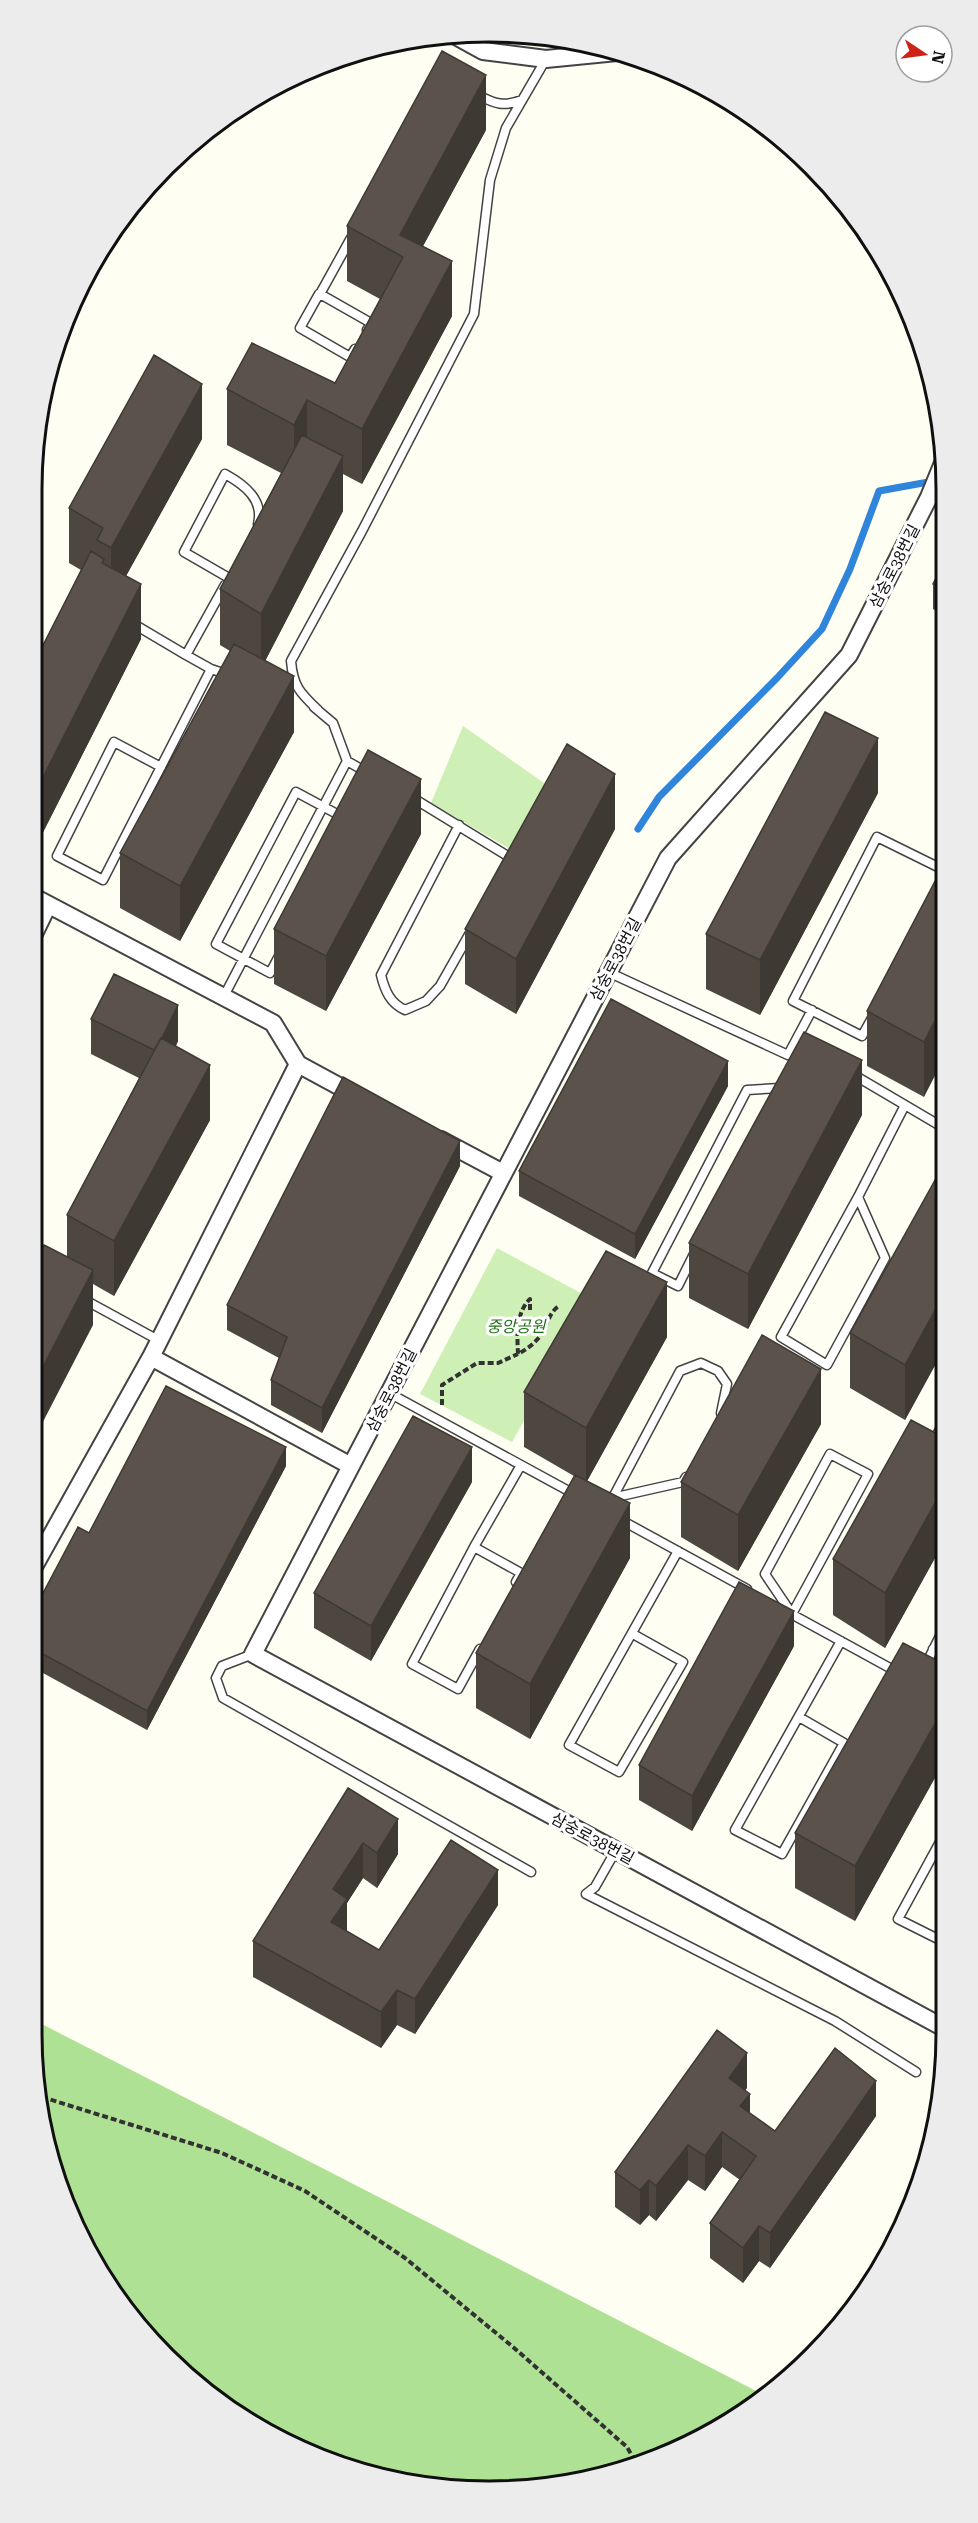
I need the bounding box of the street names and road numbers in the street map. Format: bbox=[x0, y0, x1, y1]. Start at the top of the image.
street label: 삼숭로38번길 bbox=[865, 521, 924, 611]
street label: 삼숭로38번길 bbox=[586, 914, 645, 1004]
street label: 삼숭로38번길 bbox=[362, 1345, 421, 1435]
street label: 삼숭로38번길 bbox=[548, 1809, 638, 1868]

